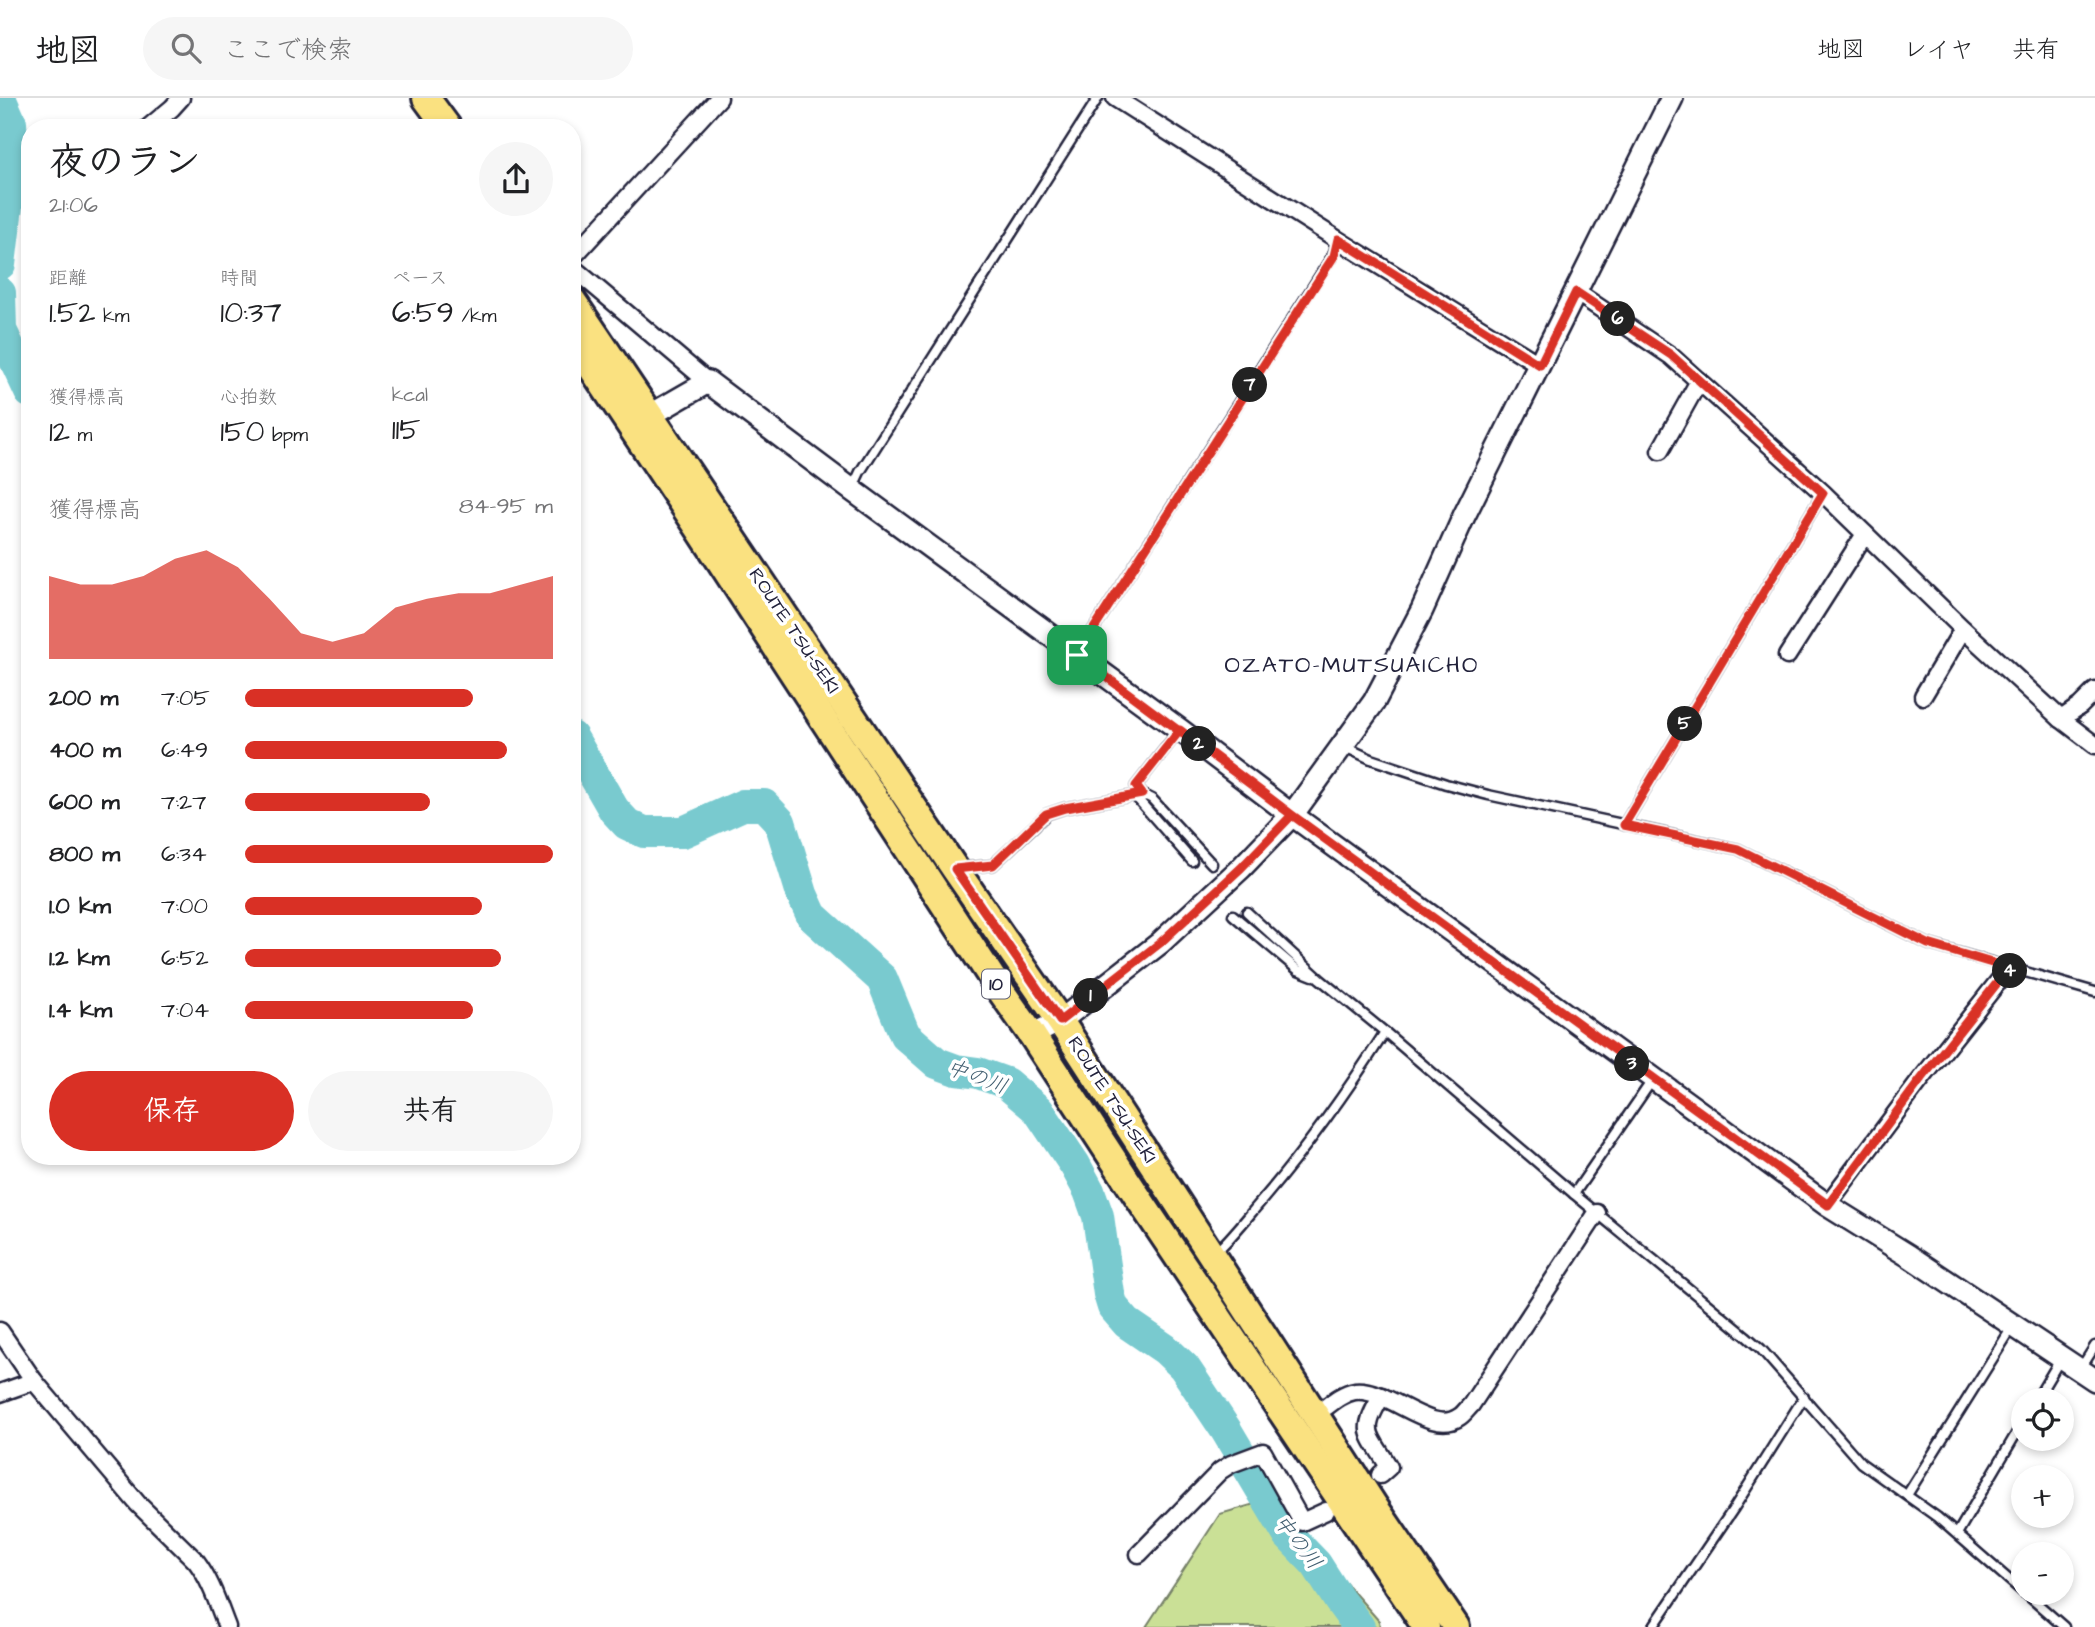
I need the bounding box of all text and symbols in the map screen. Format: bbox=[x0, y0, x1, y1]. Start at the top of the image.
search box bbox=[143, 17, 633, 80]
text: 地図 bbox=[35, 28, 101, 74]
icon: search bbox=[167, 29, 205, 67]
text: ここで検索 bbox=[223, 32, 353, 68]
text: 地図 bbox=[1817, 33, 1865, 67]
text: レイヤ bbox=[1903, 33, 1974, 67]
text: 共有 bbox=[2012, 33, 2060, 67]
text: 夜のラン bbox=[49, 137, 201, 189]
button: share bbox=[479, 142, 553, 216]
text: 21:06 bbox=[49, 189, 98, 221]
text: 距離 bbox=[49, 265, 87, 292]
text: 時間 bbox=[220, 265, 258, 292]
text: ペース bbox=[392, 265, 448, 292]
text: 1.52 bbox=[49, 292, 95, 334]
text: 10:37 bbox=[220, 292, 282, 334]
text: 6:59 bbox=[392, 292, 454, 334]
pin: 6 bbox=[1600, 302, 1636, 336]
text: km bbox=[95, 303, 130, 330]
text: /km bbox=[454, 303, 497, 330]
text: 6 bbox=[1612, 305, 1623, 332]
pin: 7 bbox=[1232, 368, 1268, 402]
text: 7 bbox=[1244, 371, 1255, 398]
text: kcal bbox=[392, 382, 428, 409]
text: 獲得標高 bbox=[49, 384, 125, 411]
text: 心拍数 bbox=[220, 384, 277, 411]
text: 115 bbox=[392, 409, 421, 451]
text: 12 bbox=[49, 411, 70, 453]
text: 150 bbox=[220, 411, 264, 453]
text: m bbox=[70, 422, 92, 449]
text: bpm bbox=[264, 422, 308, 449]
text: 84–95 m bbox=[459, 490, 553, 522]
text: 獲得標高 bbox=[49, 494, 141, 526]
street label: ROUTE TSU-SEKI bbox=[742, 563, 846, 699]
pin bbox=[1047, 625, 1107, 685]
icon: arrive bbox=[1058, 636, 1096, 674]
district label: OZATO-MUTSUAICHO bbox=[1225, 649, 1479, 681]
text: 200 m bbox=[49, 682, 118, 714]
text: 7:05 bbox=[161, 682, 210, 714]
pin: 5 bbox=[1668, 706, 1702, 742]
text: 5 bbox=[1678, 710, 1691, 737]
pin: 2 bbox=[1182, 726, 1216, 762]
text: 2 bbox=[1193, 730, 1204, 757]
text: 400 m bbox=[49, 734, 121, 766]
text: 6:49 bbox=[161, 734, 208, 766]
text: 600 m bbox=[49, 786, 120, 818]
text: 7:27 bbox=[161, 786, 206, 818]
text: 800 m bbox=[49, 838, 120, 870]
text: 6:34 bbox=[161, 838, 207, 870]
text: 1.0 km bbox=[49, 890, 111, 922]
text: 7:00 bbox=[161, 890, 208, 922]
text: 1.2 km bbox=[49, 942, 110, 974]
text: 6:52 bbox=[161, 942, 209, 974]
pin: 4 bbox=[1993, 954, 2028, 988]
text: 4 bbox=[2003, 957, 2016, 984]
road number: 10 bbox=[982, 970, 1010, 998]
pin: 1 bbox=[1074, 978, 1108, 1014]
text: 1 bbox=[1089, 982, 1092, 1009]
text: 1.4 km bbox=[49, 994, 112, 1026]
text: 7:04 bbox=[161, 994, 209, 1026]
street label: ROUTE TSU-SEKI bbox=[1061, 1031, 1163, 1169]
pin: 3 bbox=[1614, 1046, 1650, 1082]
text: 3 bbox=[1627, 1050, 1636, 1077]
water label: 中の川 bbox=[942, 1053, 1012, 1101]
button: 保存 bbox=[49, 1071, 294, 1151]
button: 共有 bbox=[308, 1071, 553, 1151]
map controls bbox=[2011, 1388, 2074, 1605]
button: locate bbox=[2011, 1388, 2074, 1451]
button: + bbox=[2011, 1465, 2074, 1528]
water label: 中の川 bbox=[1267, 1508, 1329, 1576]
button: − bbox=[2011, 1542, 2074, 1605]

